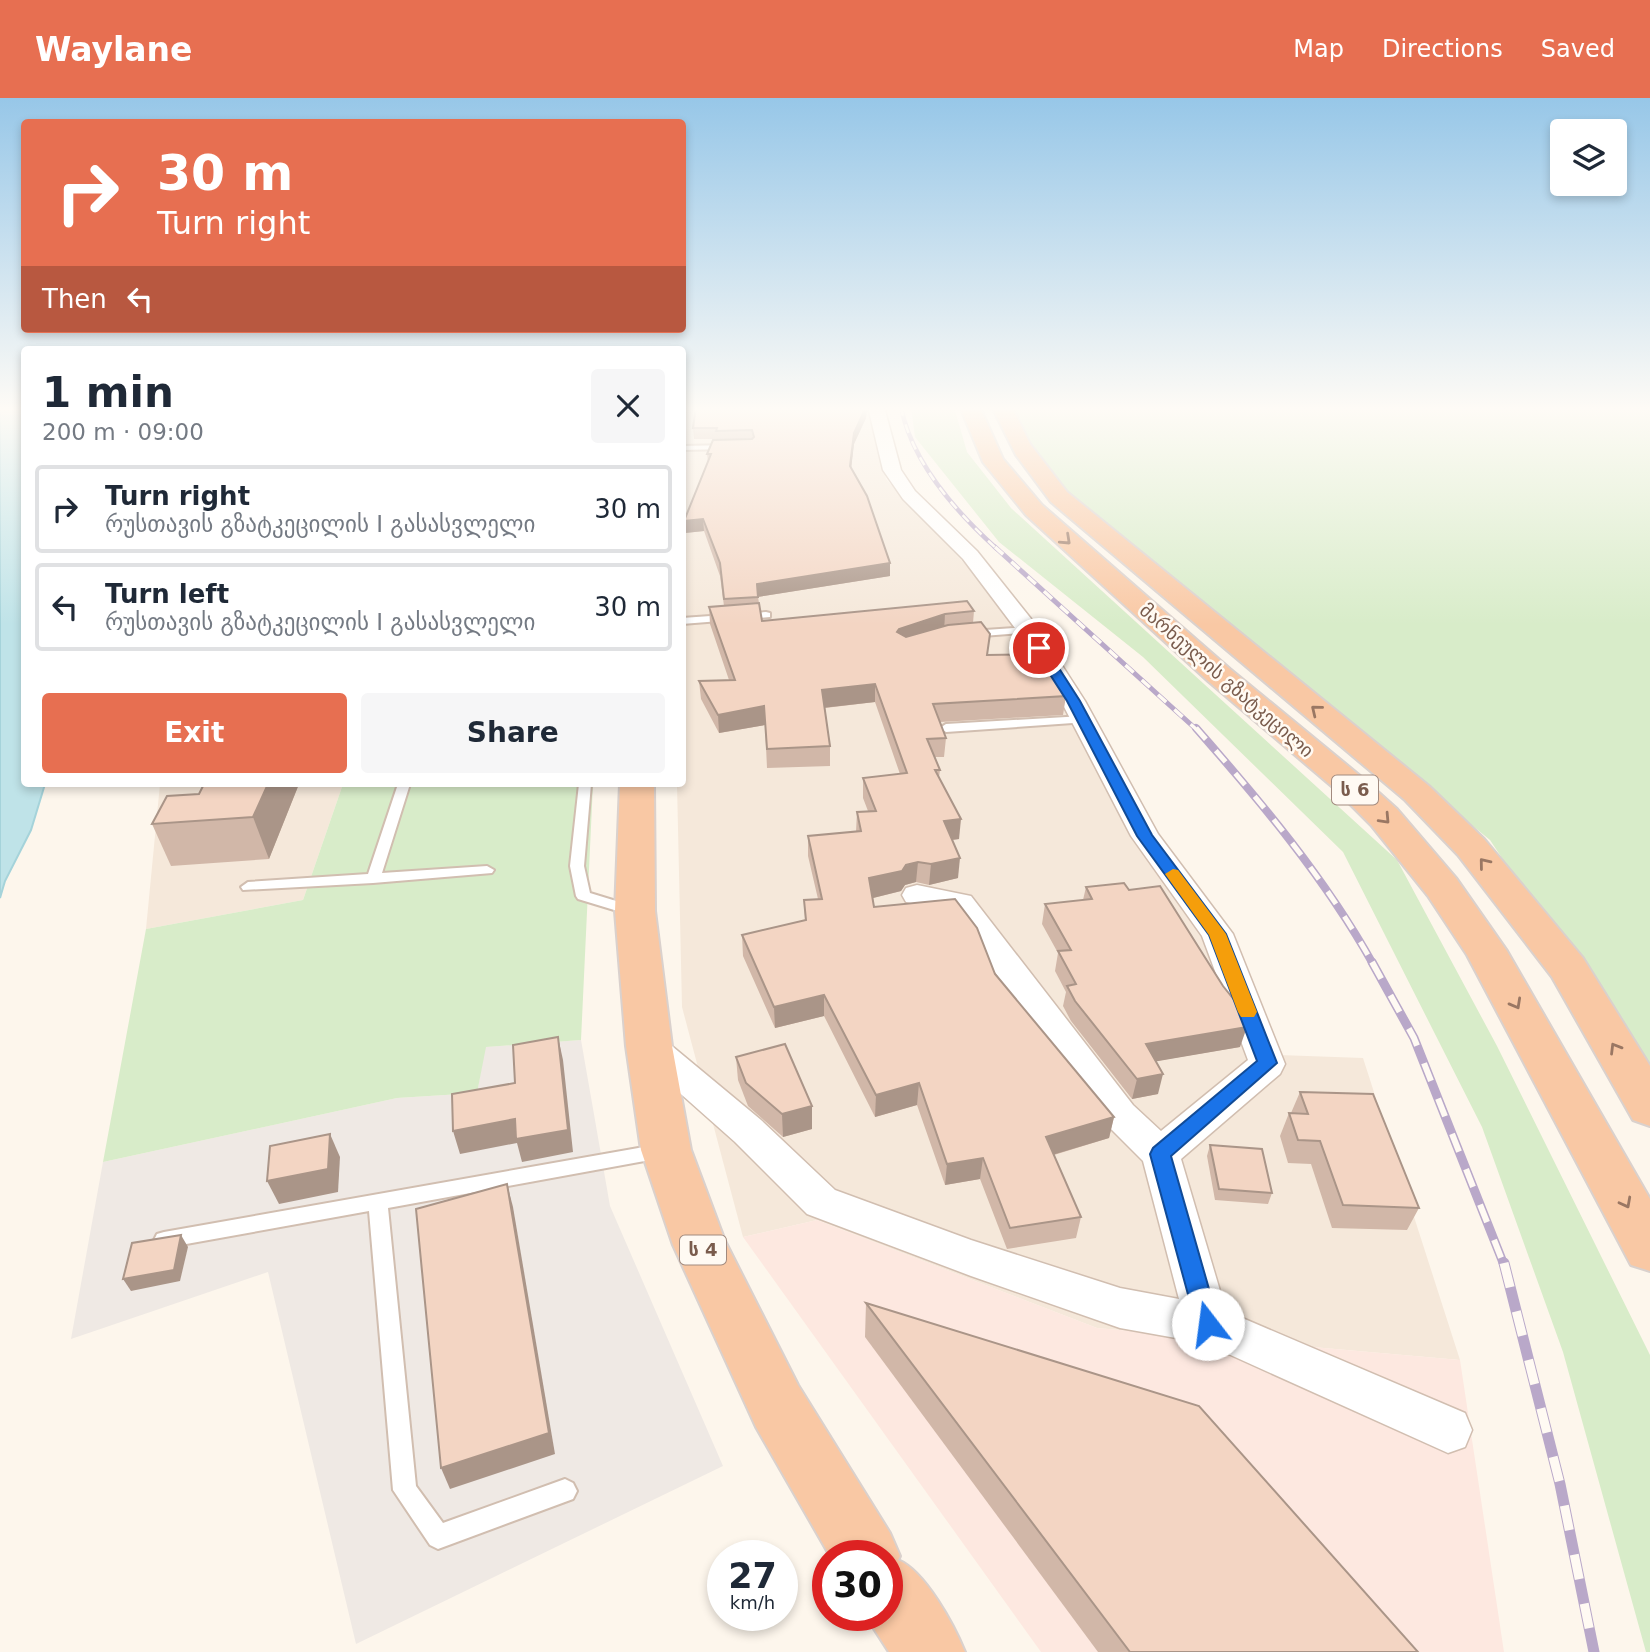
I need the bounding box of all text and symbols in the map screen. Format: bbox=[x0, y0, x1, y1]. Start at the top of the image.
text: Waylane bbox=[35, 30, 192, 69]
text: Map bbox=[1293, 35, 1344, 63]
text: Directions bbox=[1382, 35, 1503, 63]
text: Saved bbox=[1541, 35, 1615, 63]
map controls bbox=[1550, 119, 1627, 196]
button: layers bbox=[1550, 119, 1627, 196]
text: 30 m bbox=[157, 145, 293, 202]
icon: right bbox=[42, 147, 133, 238]
text: Turn right bbox=[157, 204, 310, 242]
icon: left bbox=[121, 280, 159, 318]
text: Then bbox=[42, 284, 107, 314]
text: 1 min bbox=[42, 368, 174, 417]
button: close bbox=[591, 369, 665, 443]
text: 200 m · 09:00 bbox=[42, 419, 204, 445]
text: Turn right bbox=[105, 481, 250, 511]
icon: right bbox=[46, 490, 84, 528]
text: 30 m bbox=[594, 494, 661, 524]
text: რუსთავის გზატკეცილის I გასასვლელი bbox=[105, 511, 535, 537]
one-way arrow bbox=[1058, 531, 1071, 544]
text: Turn left bbox=[105, 579, 229, 609]
icon: left bbox=[46, 588, 84, 626]
text: 30 m bbox=[594, 592, 661, 622]
street label: მარნეულის გზატკეცილი bbox=[1135, 599, 1318, 762]
text: რუსთავის გზატკეცილის I გასასვლელი bbox=[105, 609, 535, 635]
pin bbox=[1009, 618, 1069, 678]
icon: arrive bbox=[1020, 629, 1058, 667]
button: Exit bbox=[42, 693, 347, 773]
button: Share bbox=[361, 693, 665, 773]
one-way arrow bbox=[1311, 706, 1324, 718]
road number: ს 6 bbox=[1332, 776, 1378, 804]
one-way arrow bbox=[1376, 810, 1389, 823]
one-way arrow bbox=[1479, 858, 1492, 870]
one-way arrow bbox=[1508, 996, 1521, 1009]
one-way arrow bbox=[1610, 1042, 1623, 1055]
one-way arrow bbox=[1617, 1195, 1631, 1208]
road number: ს 4 bbox=[680, 1236, 726, 1265]
position arrow bbox=[1171, 1287, 1245, 1361]
speed limit sign: 30 bbox=[812, 1540, 903, 1631]
text: 27 bbox=[728, 1556, 777, 1596]
text: km/h bbox=[730, 1592, 775, 1613]

